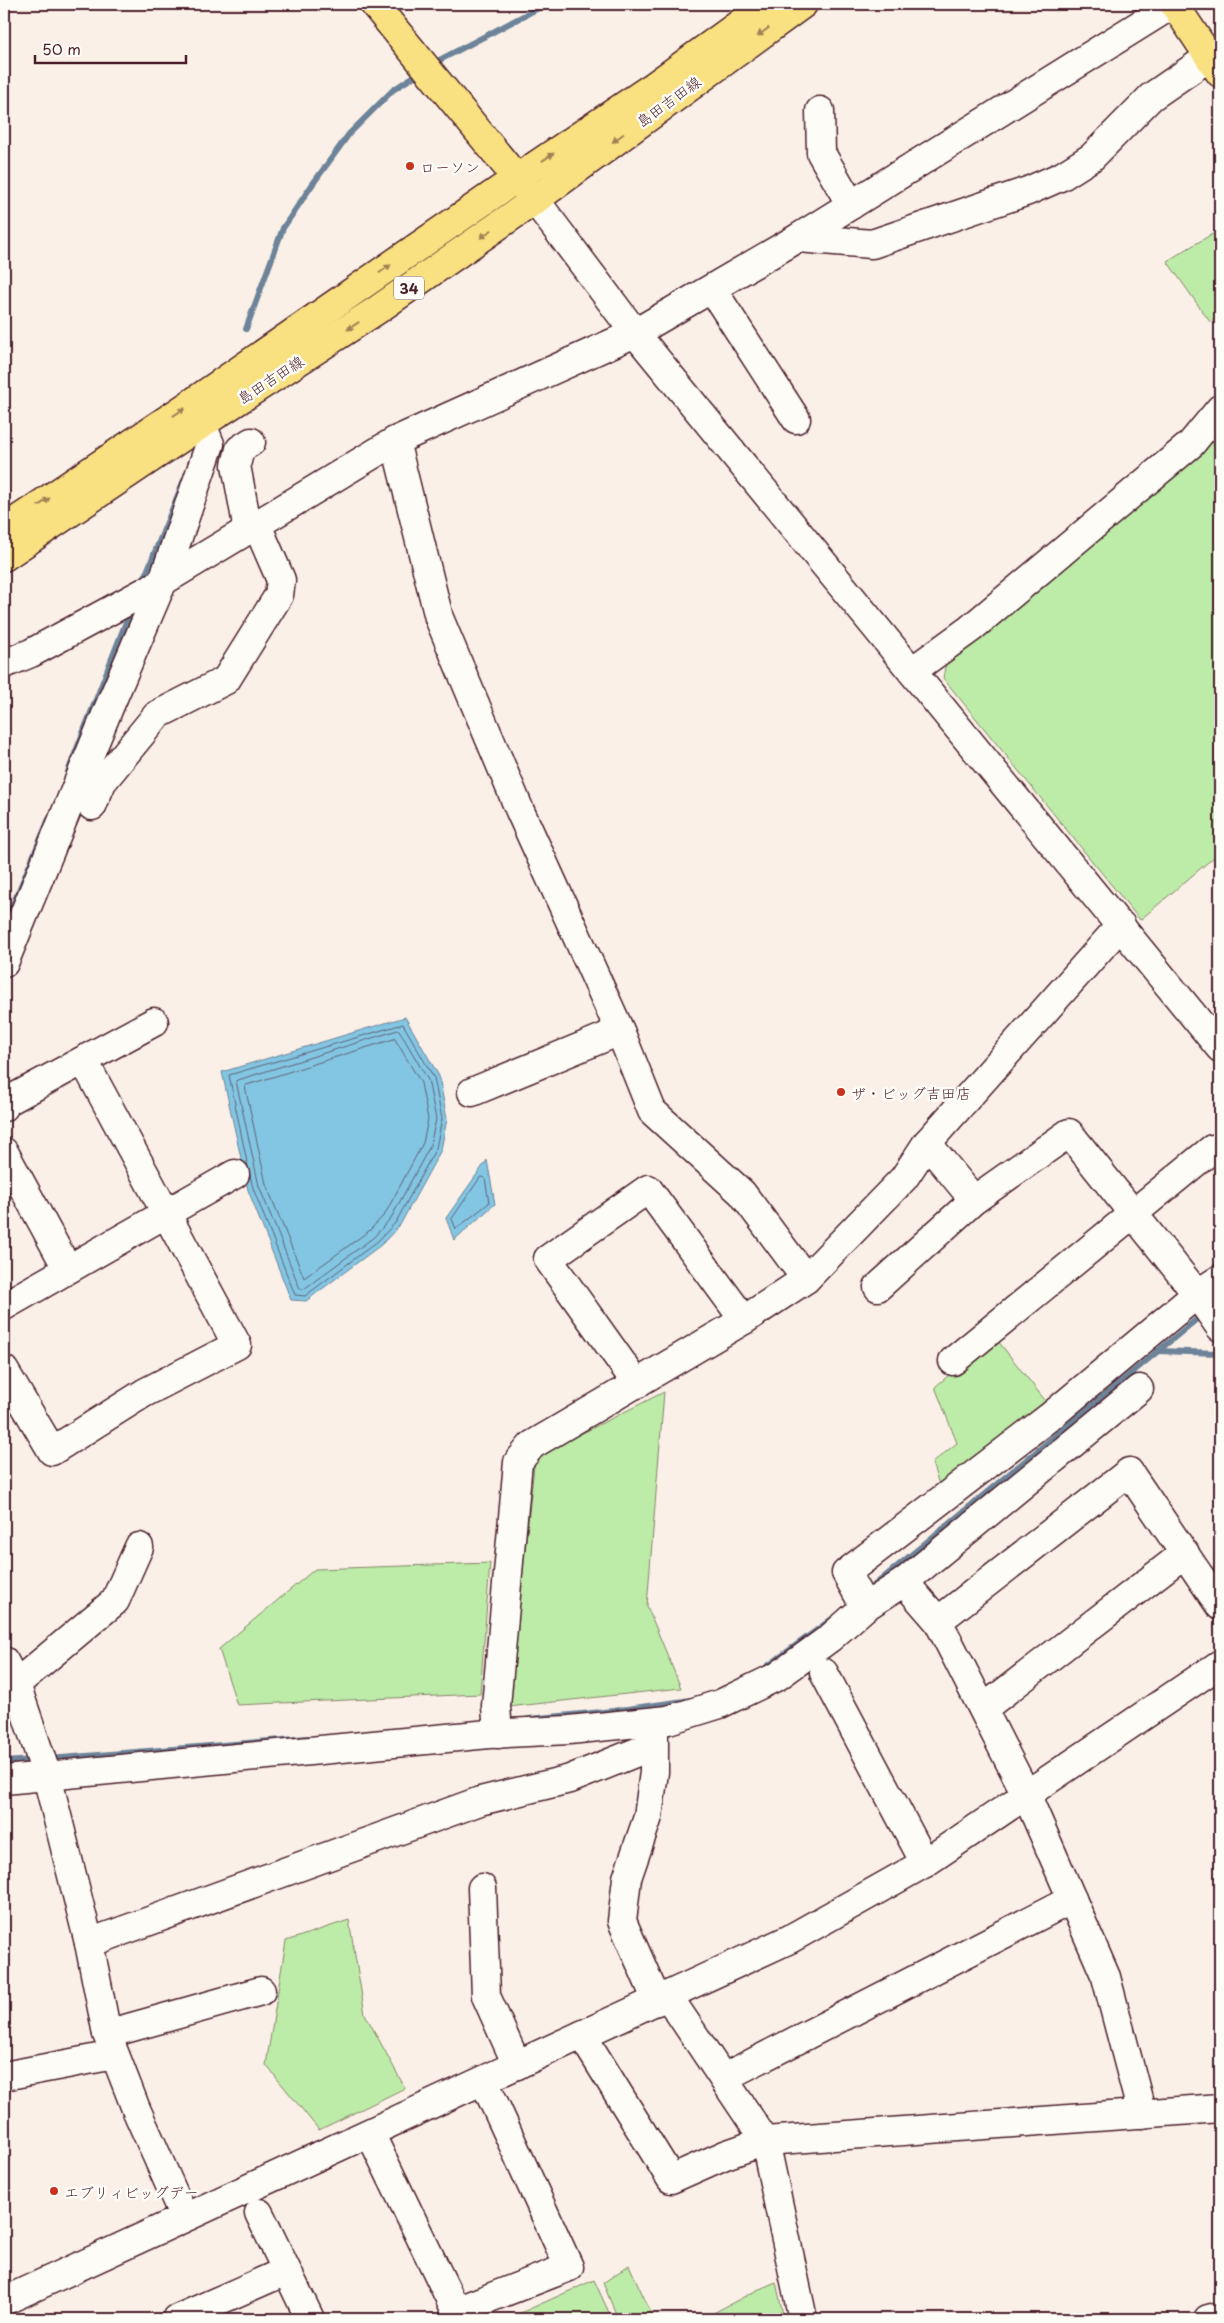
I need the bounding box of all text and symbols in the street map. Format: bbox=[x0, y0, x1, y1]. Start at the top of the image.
one-way arrow bbox=[756, 27, 770, 37]
scale bar bbox=[35, 32, 186, 64]
text: 50 m bbox=[42, 37, 81, 60]
street label: 島田吉田線 bbox=[631, 70, 705, 132]
one-way arrow bbox=[611, 133, 625, 143]
one-way arrow bbox=[541, 153, 554, 162]
place label: ローソン bbox=[420, 155, 480, 178]
marker: ローソン bbox=[404, 160, 416, 172]
one-way arrow bbox=[480, 229, 493, 239]
one-way arrow bbox=[378, 264, 392, 274]
road number: 34 bbox=[394, 276, 424, 300]
one-way arrow bbox=[346, 321, 359, 331]
street label: 島田吉田線 bbox=[232, 349, 308, 409]
one-way arrow bbox=[173, 407, 186, 417]
one-way arrow bbox=[38, 497, 51, 507]
place label: ザ・ビッグ吉田店 bbox=[851, 1081, 971, 1104]
marker: ザ・ビッグ吉田店 bbox=[835, 1086, 847, 1098]
place label: エブリィビッグデー bbox=[64, 2180, 199, 2203]
marker: エブリィビッグデー bbox=[48, 2185, 60, 2197]

